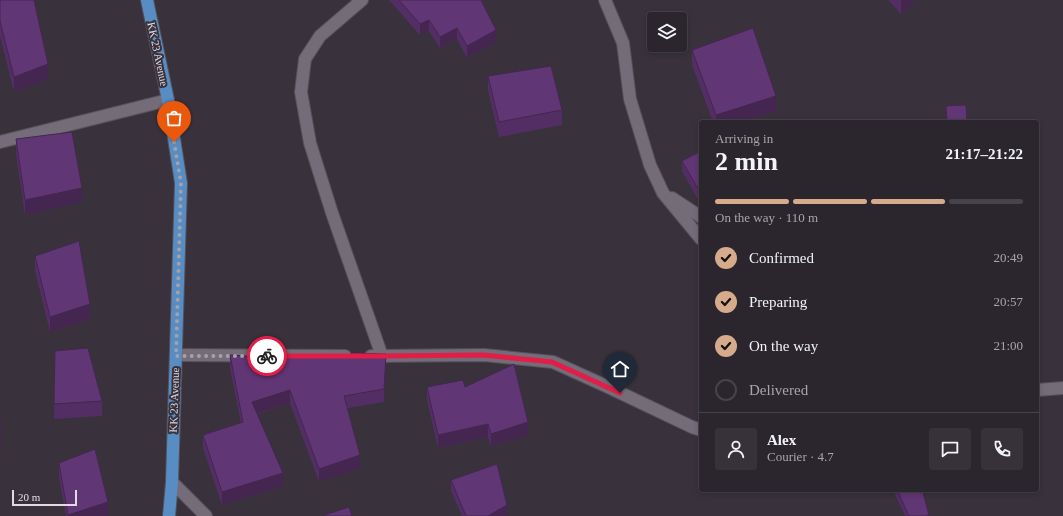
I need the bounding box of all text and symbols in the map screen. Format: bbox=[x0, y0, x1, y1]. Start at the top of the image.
map controls bbox=[647, 12, 687, 52]
button: layers bbox=[647, 12, 687, 52]
street label: KK 23 Avenue bbox=[145, 21, 171, 87]
pin bbox=[157, 101, 191, 142]
icon: bag bbox=[163, 107, 185, 129]
text: Arriving in bbox=[715, 131, 773, 146]
text: 21:17–21:22 bbox=[946, 146, 1023, 162]
text: 2 min bbox=[715, 147, 778, 176]
text: On the way · 110 m bbox=[715, 210, 818, 225]
icon: check bbox=[715, 247, 737, 269]
text: Confirmed bbox=[749, 250, 814, 266]
text: 20:49 bbox=[993, 250, 1023, 265]
icon: check bbox=[715, 291, 737, 313]
text: Preparing bbox=[749, 294, 807, 310]
text: 20:57 bbox=[993, 294, 1023, 309]
icon: check bbox=[715, 335, 737, 357]
courier bbox=[247, 336, 287, 376]
text: On the way bbox=[749, 338, 818, 354]
text: 21:00 bbox=[993, 338, 1023, 353]
icon: bike bbox=[256, 345, 278, 367]
pin bbox=[603, 352, 637, 393]
icon: home bbox=[609, 358, 631, 380]
street label: KK 23 Avenue bbox=[167, 367, 181, 433]
text: Delivered bbox=[749, 382, 808, 398]
button: person bbox=[715, 428, 757, 470]
button: chat bbox=[929, 428, 971, 470]
button: phone bbox=[981, 428, 1023, 470]
text: Alex bbox=[767, 432, 796, 448]
text: Courier · 4.7 bbox=[767, 449, 834, 464]
scale bar bbox=[12, 488, 77, 507]
text: 20 m bbox=[18, 491, 40, 503]

